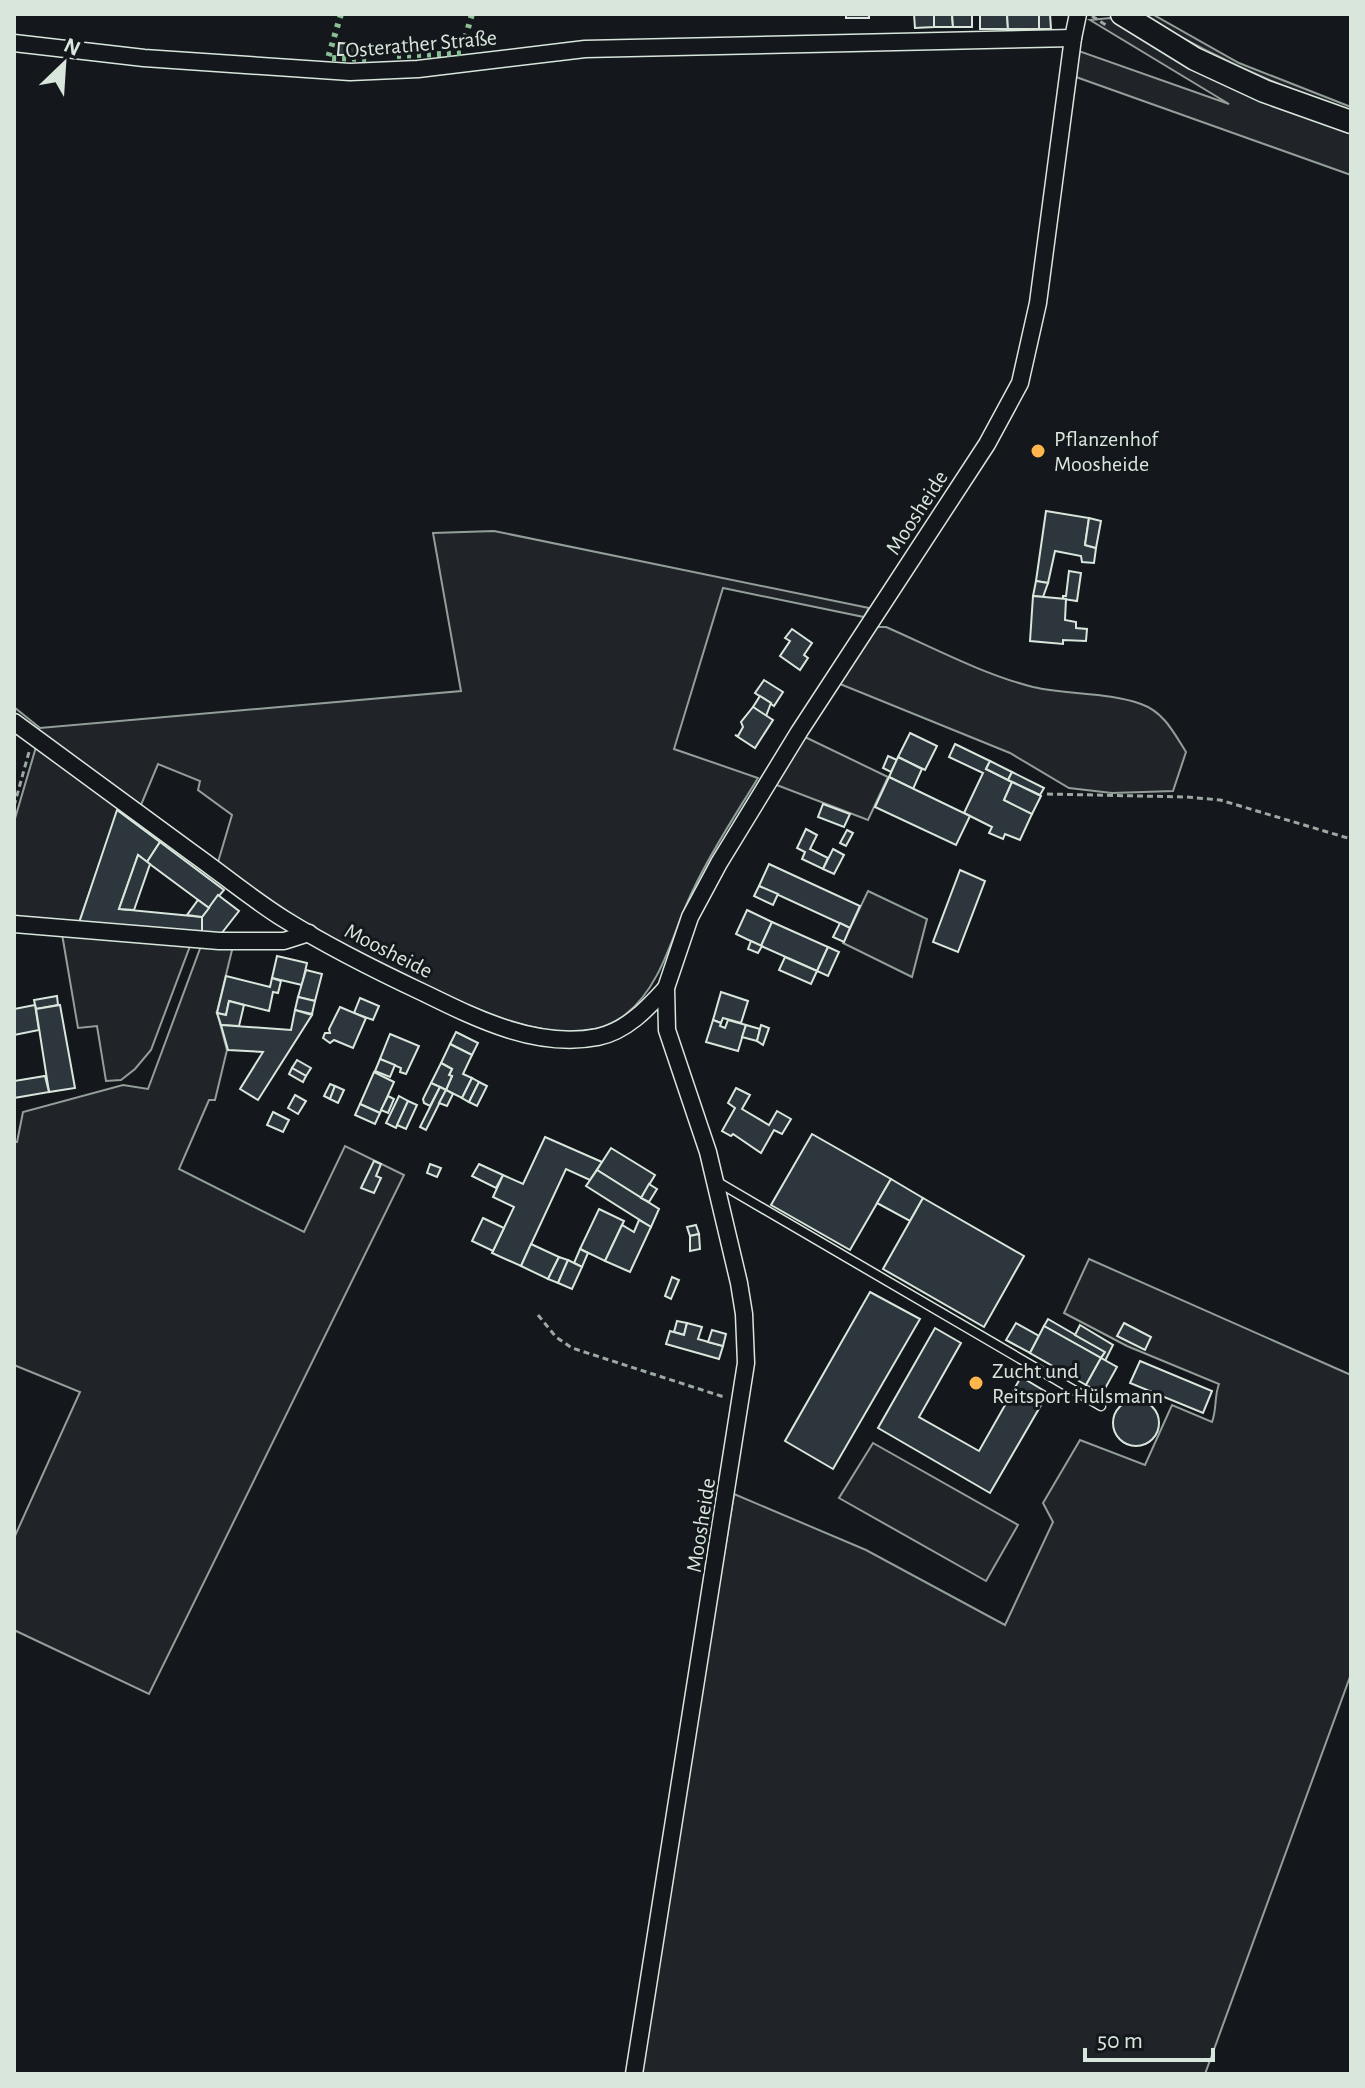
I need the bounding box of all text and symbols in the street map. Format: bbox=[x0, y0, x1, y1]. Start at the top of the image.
north arrow bbox=[24, 24, 104, 104]
street label: Osterather Straße bbox=[344, 26, 498, 62]
text: N bbox=[60, 34, 84, 60]
place label: Pflanzenhof Moosheide bbox=[1054, 428, 1159, 475]
marker: Pflanzenhof Moosheide bbox=[1029, 442, 1047, 460]
street label: Moosheide bbox=[882, 467, 952, 558]
street label: Moosheide bbox=[341, 920, 436, 982]
place label: Zucht und Reitsport Hülsmann bbox=[992, 1360, 1163, 1407]
marker: Zucht und Reitsport Hülsmann bbox=[967, 1374, 985, 1392]
street label: Moosheide bbox=[683, 1476, 719, 1574]
scale bar bbox=[1085, 2012, 1213, 2062]
text: 50 m bbox=[1097, 2029, 1143, 2053]

